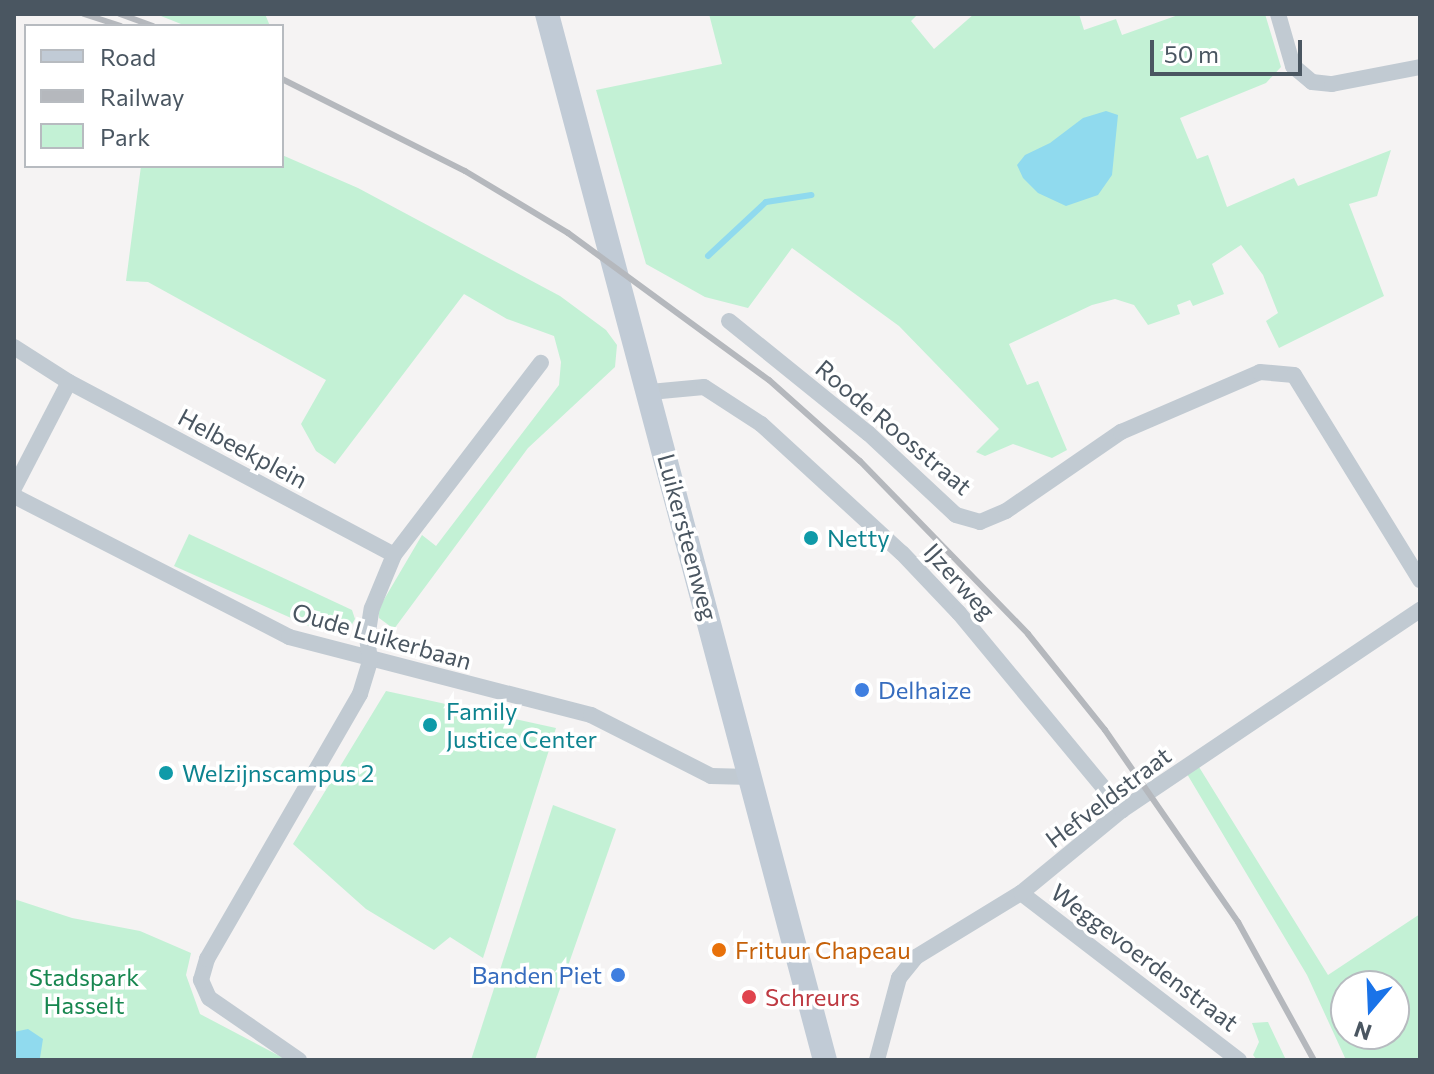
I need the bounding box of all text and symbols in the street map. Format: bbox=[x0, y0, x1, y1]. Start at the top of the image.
legend bbox=[24, 24, 284, 168]
scale bar bbox=[1154, 24, 1306, 74]
text: 50 m bbox=[1164, 39, 1219, 68]
text: Road bbox=[100, 42, 156, 71]
text: Railway bbox=[100, 82, 185, 111]
text: Park bbox=[100, 122, 150, 151]
street label: Roode Roosstraat bbox=[810, 353, 978, 501]
street label: Helbeekplein bbox=[173, 402, 313, 494]
street label: Luikersteenweg bbox=[652, 451, 724, 623]
place label: Netty bbox=[827, 524, 890, 552]
marker: Netty bbox=[802, 529, 820, 547]
street label: IJzerweg bbox=[918, 537, 1002, 625]
street label: Oude Luikerbaan bbox=[289, 597, 475, 675]
place label: Delhaize bbox=[878, 676, 971, 704]
marker: Delhaize bbox=[853, 681, 871, 699]
place label: Family Justice Center bbox=[446, 697, 597, 753]
marker: Family Justice Center bbox=[421, 716, 439, 734]
street label: Hefveldstraat bbox=[1040, 741, 1176, 853]
place label: Welzijnscampus 2 bbox=[182, 759, 374, 787]
marker: Welzijnscampus 2 bbox=[157, 764, 175, 782]
street label: Weggevoerdenstraat bbox=[1046, 877, 1244, 1037]
place label: Frituur Chapeau bbox=[735, 936, 911, 964]
marker: Frituur Chapeau bbox=[710, 941, 728, 959]
place label: Banden Piet bbox=[472, 961, 602, 989]
park label: Stadspark Hasselt bbox=[29, 963, 139, 1019]
marker: Banden Piet bbox=[609, 966, 627, 984]
north arrow bbox=[1330, 970, 1410, 1050]
place label: Schreurs bbox=[765, 983, 860, 1011]
marker: Schreurs bbox=[740, 988, 758, 1006]
text: N bbox=[1350, 1016, 1375, 1047]

